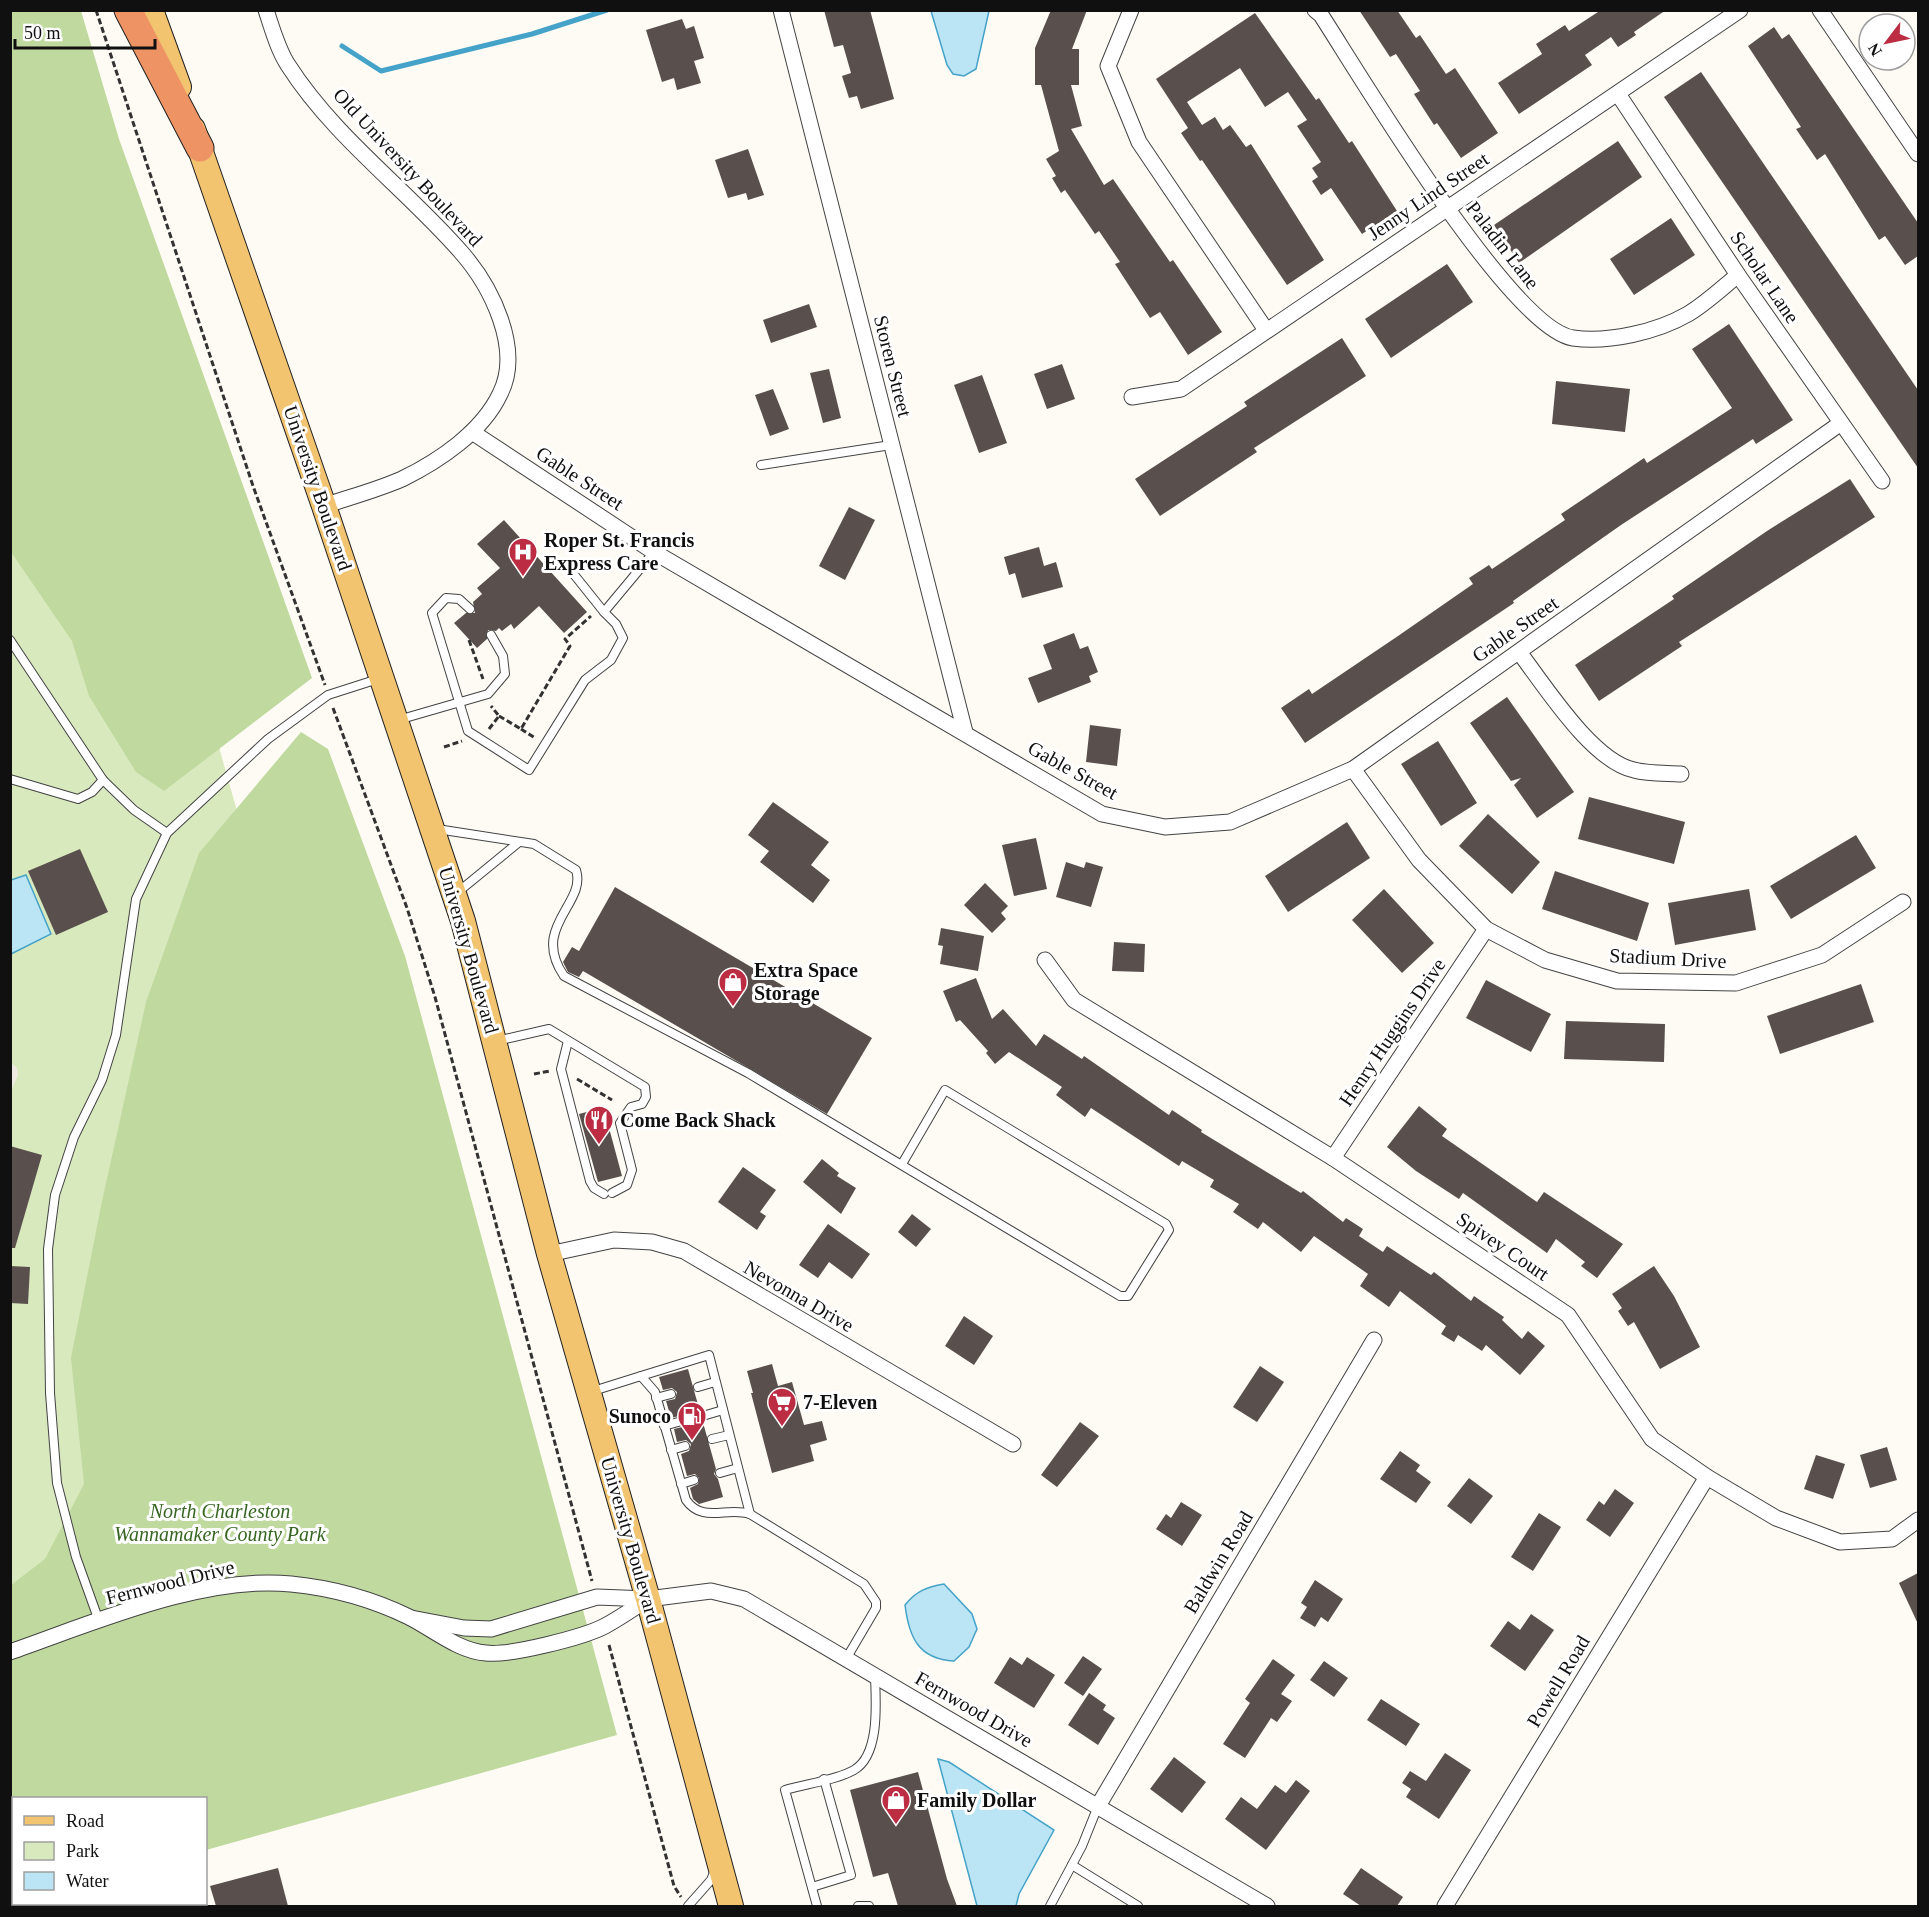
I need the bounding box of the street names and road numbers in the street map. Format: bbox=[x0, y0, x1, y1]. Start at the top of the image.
street label: Old University Boulevard bbox=[328, 84, 487, 251]
street label: Jenny Lind Street bbox=[1363, 147, 1494, 245]
street label: Paladin Lane bbox=[1462, 197, 1544, 293]
street label: Scholar Lane bbox=[1726, 227, 1804, 327]
street label: Storen Street bbox=[870, 313, 916, 419]
street label: University Boulevard bbox=[279, 403, 357, 574]
street label: Gable Street bbox=[532, 442, 628, 515]
street label: Gable Street bbox=[1468, 591, 1562, 667]
street label: Gable Street bbox=[1024, 736, 1122, 804]
street label: University Boulevard bbox=[434, 864, 503, 1036]
street label: Stadium Drive bbox=[1609, 944, 1727, 972]
street label: Henry Huggins Drive bbox=[1334, 954, 1450, 1111]
street label: Spivey Court bbox=[1452, 1207, 1553, 1286]
street label: Nevonna Drive bbox=[740, 1256, 858, 1336]
street label: University Boulevard bbox=[596, 1454, 665, 1626]
street label: Baldwin Road bbox=[1179, 1507, 1257, 1617]
street label: Fernwood Drive bbox=[103, 1555, 237, 1609]
street label: Powell Road bbox=[1522, 1631, 1594, 1731]
street label: Fernwood Drive bbox=[911, 1667, 1037, 1751]

